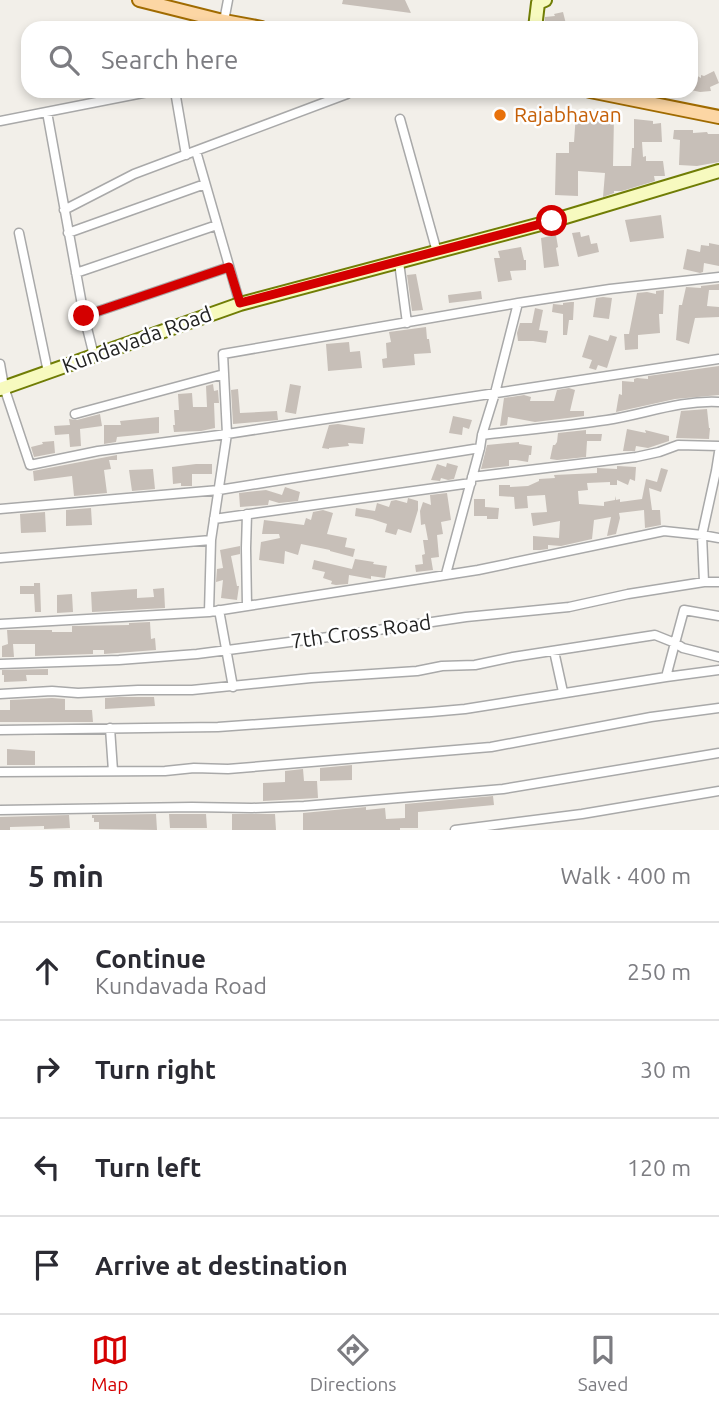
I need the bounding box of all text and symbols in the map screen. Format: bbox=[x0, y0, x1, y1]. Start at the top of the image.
search box bbox=[21, 21, 698, 98]
icon: search bbox=[45, 41, 83, 79]
text: Search here bbox=[101, 45, 238, 74]
place label: Rajabhavan bbox=[514, 102, 622, 126]
marker: Rajabhavan bbox=[492, 107, 508, 123]
route start bbox=[536, 205, 567, 236]
route end bbox=[68, 300, 99, 331]
street label: Kundavada Road bbox=[59, 301, 215, 377]
street label: 7th Cross Road bbox=[289, 609, 433, 653]
text: 5 min bbox=[28, 859, 104, 893]
text: Walk · 400 m bbox=[560, 863, 691, 888]
text: Continue bbox=[95, 944, 206, 973]
icon: ahead bbox=[28, 952, 66, 990]
text: 250 m bbox=[627, 959, 691, 984]
text: Kundavada Road bbox=[95, 973, 267, 998]
icon: right bbox=[28, 1050, 66, 1088]
text: Turn right bbox=[95, 1055, 216, 1084]
text: 30 m bbox=[640, 1057, 691, 1082]
icon: left bbox=[28, 1148, 66, 1186]
text: Turn left bbox=[95, 1153, 201, 1182]
text: 120 m bbox=[627, 1155, 691, 1180]
icon: arrive bbox=[28, 1246, 66, 1284]
text: Arrive at destination bbox=[95, 1251, 348, 1280]
tab: Map bbox=[91, 1331, 129, 1395]
tab: Directions bbox=[310, 1331, 397, 1395]
tab: Saved bbox=[578, 1331, 628, 1395]

